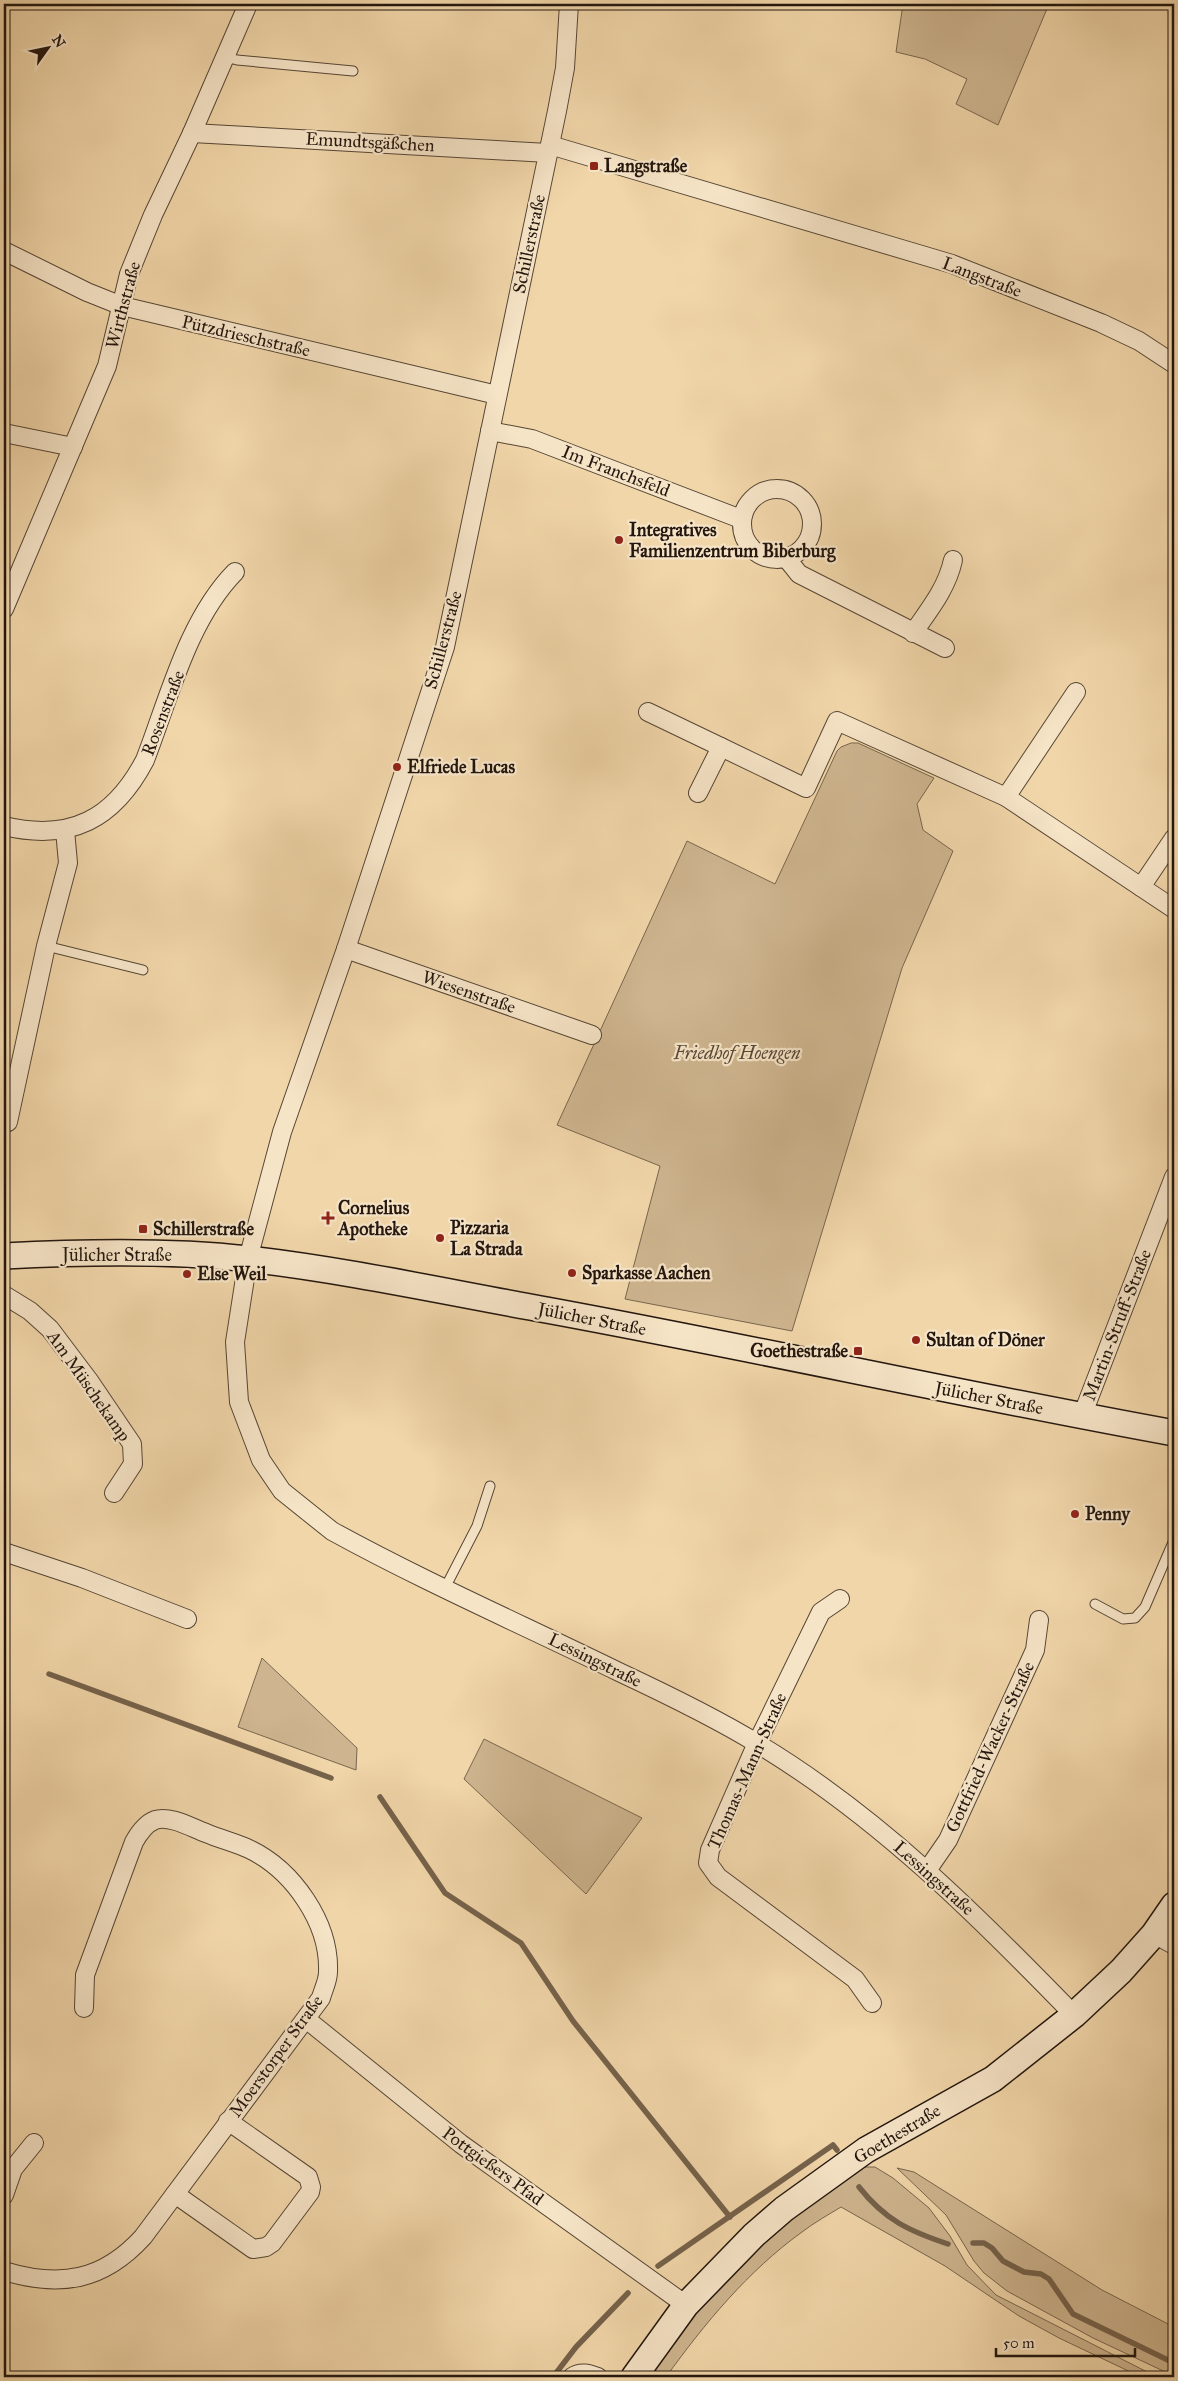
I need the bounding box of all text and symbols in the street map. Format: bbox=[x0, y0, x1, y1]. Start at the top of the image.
north arrow bbox=[22, 22, 72, 72]
text: N bbox=[48, 32, 69, 51]
street label: Emundtsgäßchen bbox=[305, 128, 435, 157]
place label: Langstraße bbox=[604, 155, 688, 178]
marker: Langstraße bbox=[588, 160, 600, 172]
street label: Schillerstraße bbox=[508, 192, 550, 296]
street label: Langstraße bbox=[939, 252, 1025, 303]
street label: Wirthstraße bbox=[101, 259, 145, 351]
street label: Pützdrieschstraße bbox=[180, 311, 312, 361]
street label: Im Franchsfeld bbox=[559, 440, 673, 502]
place label: Integratives Familienzentrum Biberburg bbox=[629, 519, 836, 563]
marker: Integratives Familienzentrum Biberburg bbox=[613, 534, 625, 546]
street label: Schillerstraße bbox=[419, 588, 467, 692]
street label: Rosenstraße bbox=[137, 667, 189, 759]
place label: Elfriede Lucas bbox=[407, 756, 515, 778]
marker: Elfriede Lucas bbox=[391, 761, 403, 773]
street label: Wiesenstraße bbox=[419, 966, 519, 1018]
park label: Friedhof Hoengen bbox=[673, 1042, 801, 1064]
place label: Cornelius Apotheke bbox=[337, 1197, 410, 1241]
marker: Cornelius Apotheke bbox=[322, 1212, 334, 1224]
place label: Pizzaria La Strada bbox=[450, 1217, 523, 1260]
place label: Schillerstraße bbox=[153, 1218, 254, 1240]
marker: Schillerstraße bbox=[137, 1223, 149, 1235]
marker: Pizzaria La Strada bbox=[434, 1232, 446, 1244]
street label: Jülicher Straße bbox=[60, 1244, 172, 1267]
street label: Martin-Struff-Straße bbox=[1078, 1246, 1156, 1404]
place label: Sparkasse Aachen bbox=[582, 1262, 711, 1285]
place label: Else Weil bbox=[197, 1263, 268, 1285]
marker: Sparkasse Aachen bbox=[566, 1267, 578, 1279]
marker: Else Weil bbox=[181, 1268, 193, 1280]
street label: Jülicher Straße bbox=[534, 1297, 648, 1341]
street label: Am Müschekamp bbox=[42, 1325, 136, 1446]
place label: Sultan of Döner bbox=[926, 1329, 1046, 1351]
marker: Sultan of Döner bbox=[910, 1334, 922, 1346]
place label: Goethestraße bbox=[750, 1340, 849, 1362]
marker: Goethestraße bbox=[852, 1345, 864, 1357]
street label: Jülicher Straße bbox=[931, 1376, 1045, 1420]
place label: Penny bbox=[1085, 1503, 1132, 1526]
marker: Penny bbox=[1069, 1508, 1081, 1520]
street label: Lessingstraße bbox=[544, 1628, 645, 1693]
street label: Gottfried-Wacker-Straße bbox=[941, 1658, 1039, 1836]
street label: Thomas-Mann-Straße bbox=[703, 1689, 791, 1853]
street label: Lessingstraße bbox=[888, 1836, 979, 1921]
street label: Moerstorper Straße bbox=[224, 1991, 328, 2121]
street label: Goethestraße bbox=[849, 2099, 945, 2169]
street label: Pottgießers Pfad bbox=[438, 2122, 548, 2211]
scale bar bbox=[996, 2326, 1134, 2358]
text: 50 m bbox=[1003, 2334, 1035, 2352]

